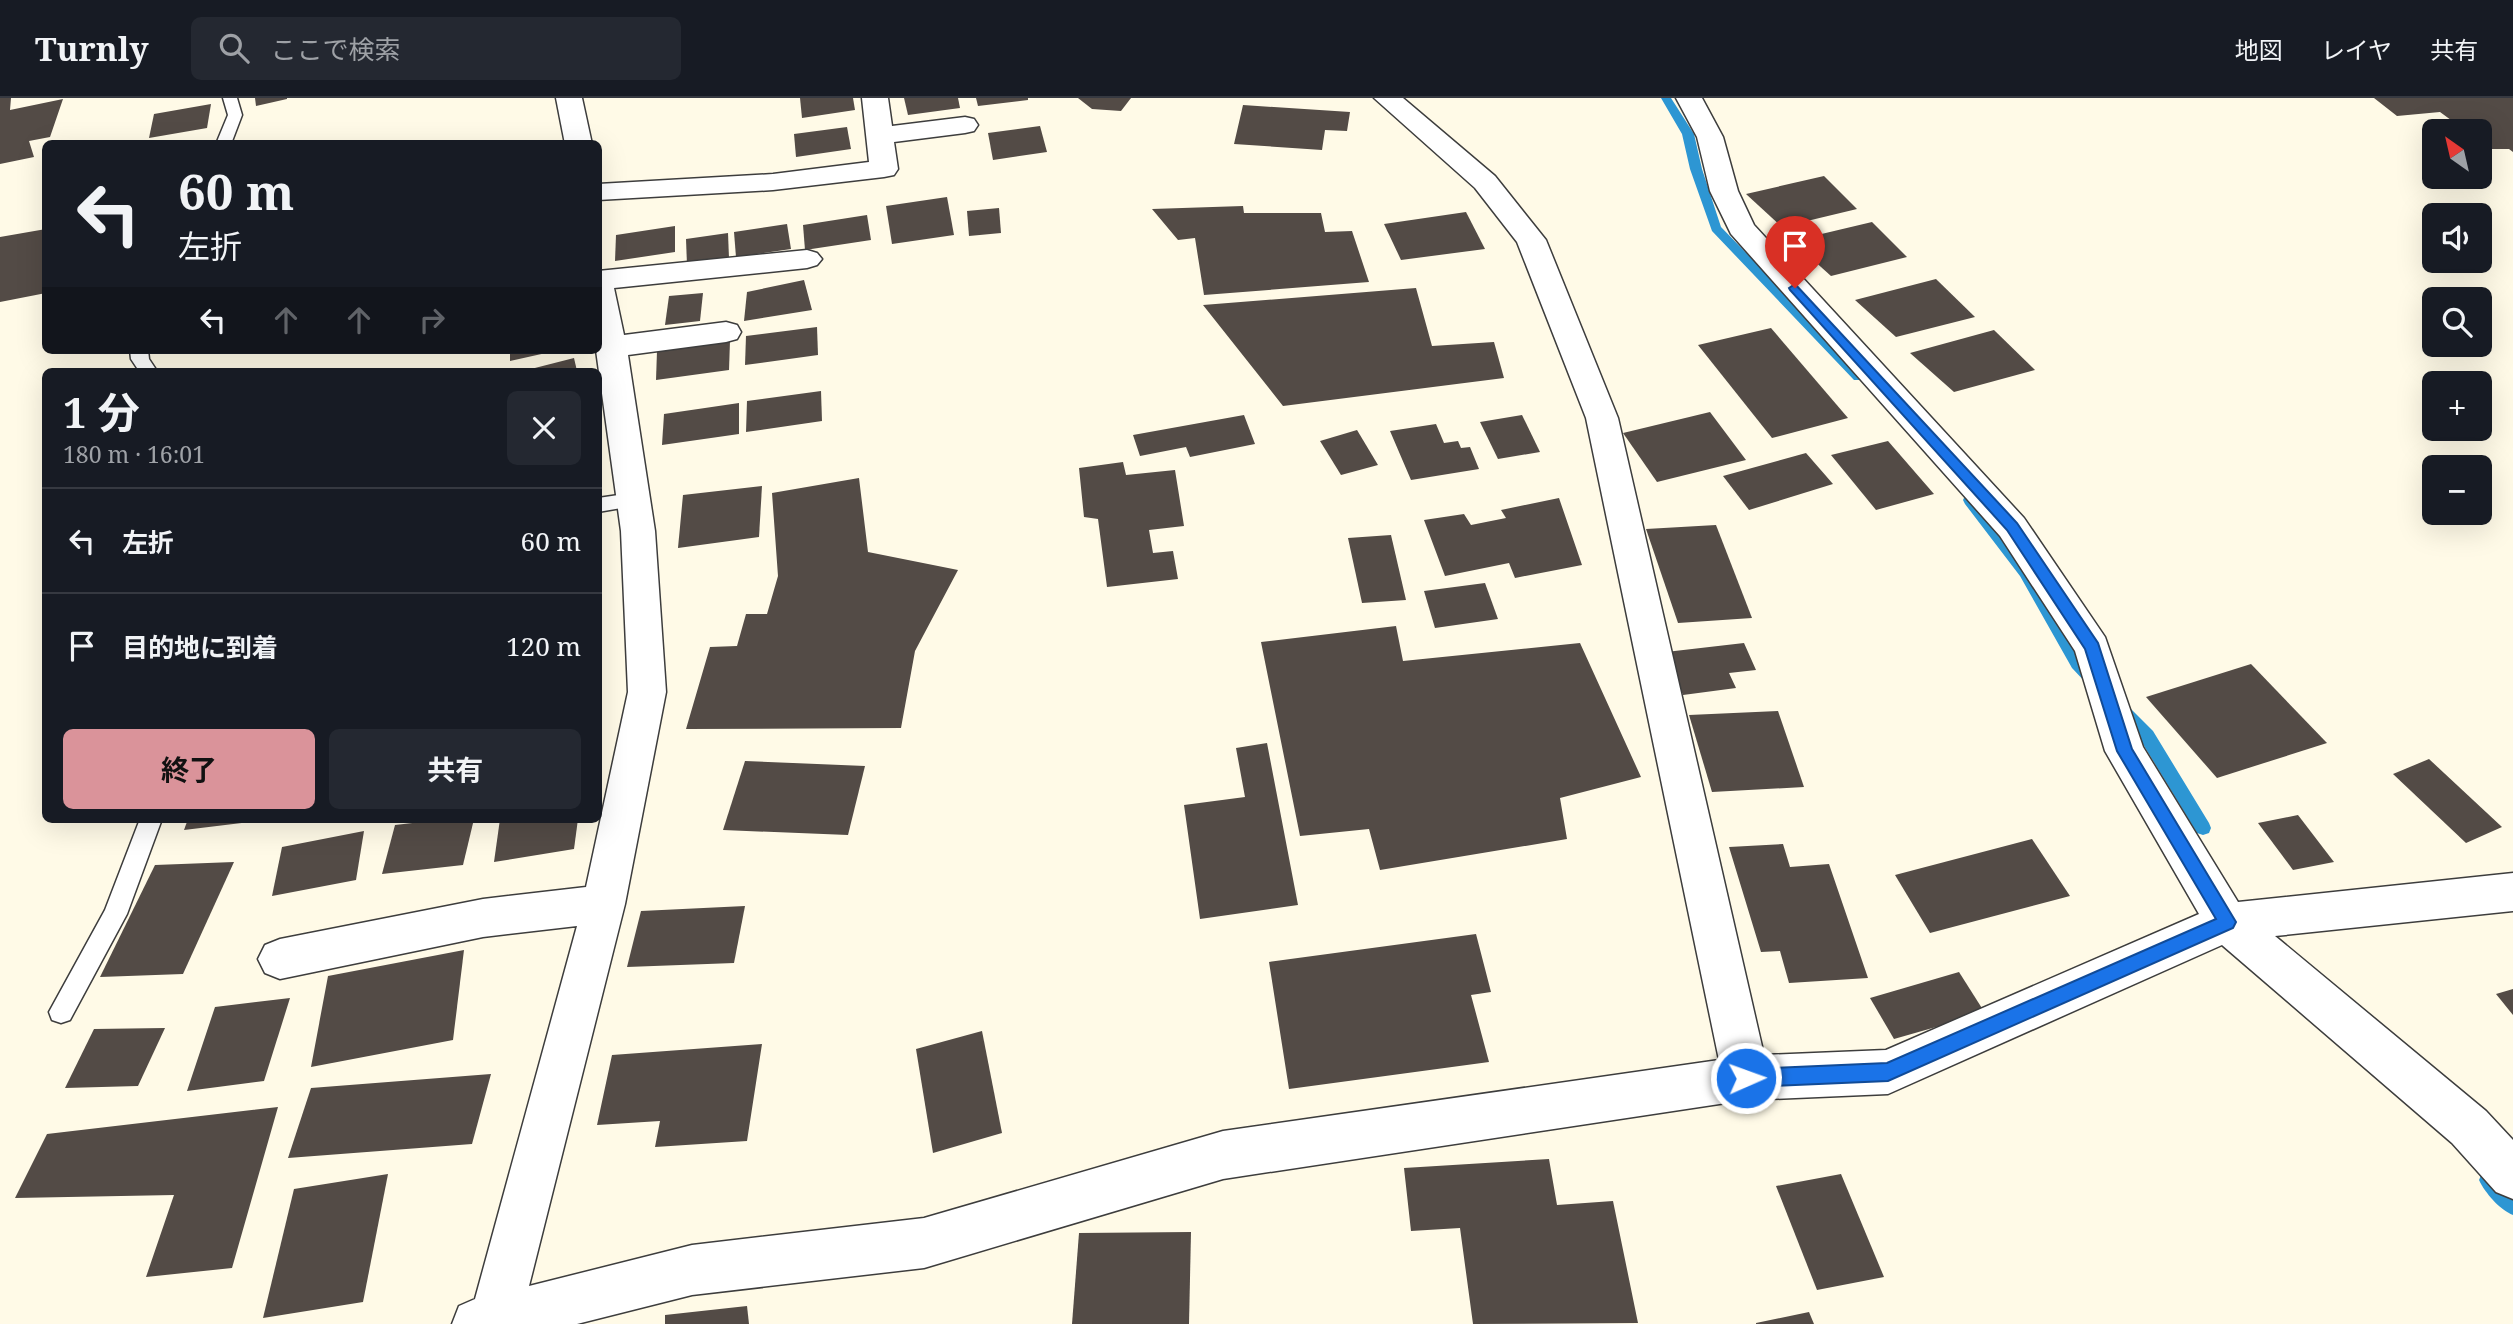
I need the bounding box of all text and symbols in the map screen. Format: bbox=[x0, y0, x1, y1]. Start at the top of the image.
search box bbox=[191, 17, 681, 80]
text: Turnly bbox=[35, 26, 149, 71]
icon: search bbox=[215, 29, 253, 67]
text: ここで検索 bbox=[271, 31, 401, 67]
text: 地図 bbox=[2235, 33, 2283, 66]
text: レイヤ bbox=[2321, 33, 2392, 66]
text: 共有 bbox=[2430, 33, 2478, 66]
north arrow bbox=[2422, 119, 2492, 189]
map controls bbox=[2422, 119, 2492, 525]
text: 60 m bbox=[178, 158, 294, 224]
icon: left bbox=[63, 168, 154, 259]
button: sound bbox=[2422, 203, 2492, 273]
pin bbox=[1765, 216, 1825, 288]
text: 左折 bbox=[178, 224, 242, 267]
icon: arrive bbox=[1776, 227, 1814, 265]
button: search bbox=[2422, 287, 2492, 357]
icon: left bbox=[194, 301, 232, 339]
icon: ahead bbox=[267, 301, 305, 339]
icon: ahead bbox=[340, 301, 378, 339]
icon: right bbox=[413, 301, 451, 339]
button: + bbox=[2422, 371, 2492, 441]
text: 1 分 bbox=[63, 383, 140, 440]
button: close bbox=[507, 391, 581, 465]
text: 180 m · 16:01 bbox=[63, 438, 205, 470]
button: − bbox=[2422, 455, 2492, 525]
icon: left bbox=[63, 522, 101, 560]
text: 60 m bbox=[521, 523, 581, 559]
text: 左折 bbox=[122, 524, 174, 560]
icon: arrive bbox=[63, 627, 101, 665]
text: 120 m bbox=[506, 628, 581, 664]
text: 目的地に到着 bbox=[122, 629, 278, 665]
button: 終了 bbox=[63, 729, 315, 809]
button: 共有 bbox=[329, 729, 581, 809]
position arrow bbox=[1709, 1041, 1783, 1115]

